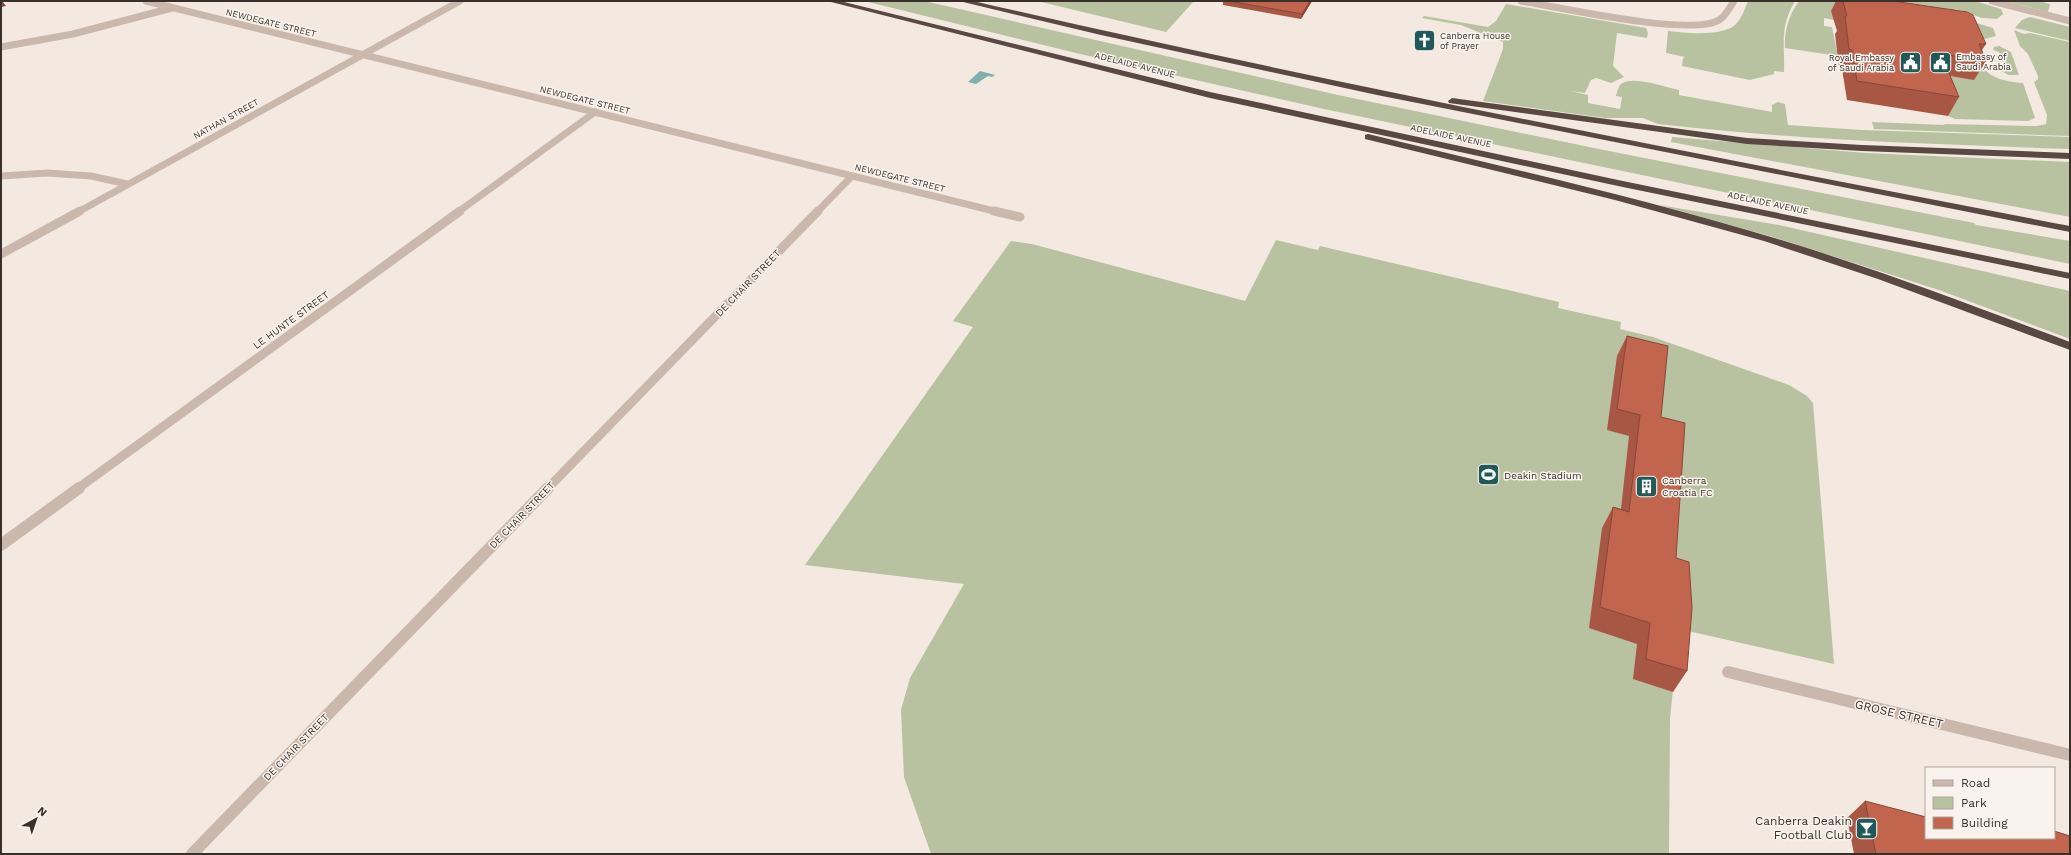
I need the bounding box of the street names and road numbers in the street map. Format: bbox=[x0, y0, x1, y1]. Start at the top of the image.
street label: NEWDEGATE STREET bbox=[225, 7, 318, 39]
street label: ADELAIDE AVENUE bbox=[1094, 50, 1177, 80]
street label: NEWDEGATE STREET bbox=[539, 84, 632, 116]
street label: NATHAN STREET bbox=[192, 97, 261, 141]
street label: ADELAIDE AVENUE bbox=[1409, 123, 1493, 150]
street label: NEWDEGATE STREET bbox=[854, 162, 947, 194]
street label: ADELAIDE AVENUE bbox=[1726, 190, 1810, 217]
street label: DE CHAIR STREET bbox=[713, 247, 783, 319]
street label: LE HUNTE STREET bbox=[251, 289, 331, 351]
street label: DE CHAIR STREET bbox=[487, 479, 557, 551]
street label: GROSE STREET bbox=[1854, 697, 1944, 731]
street label: DE CHAIR STREET bbox=[261, 711, 331, 783]

